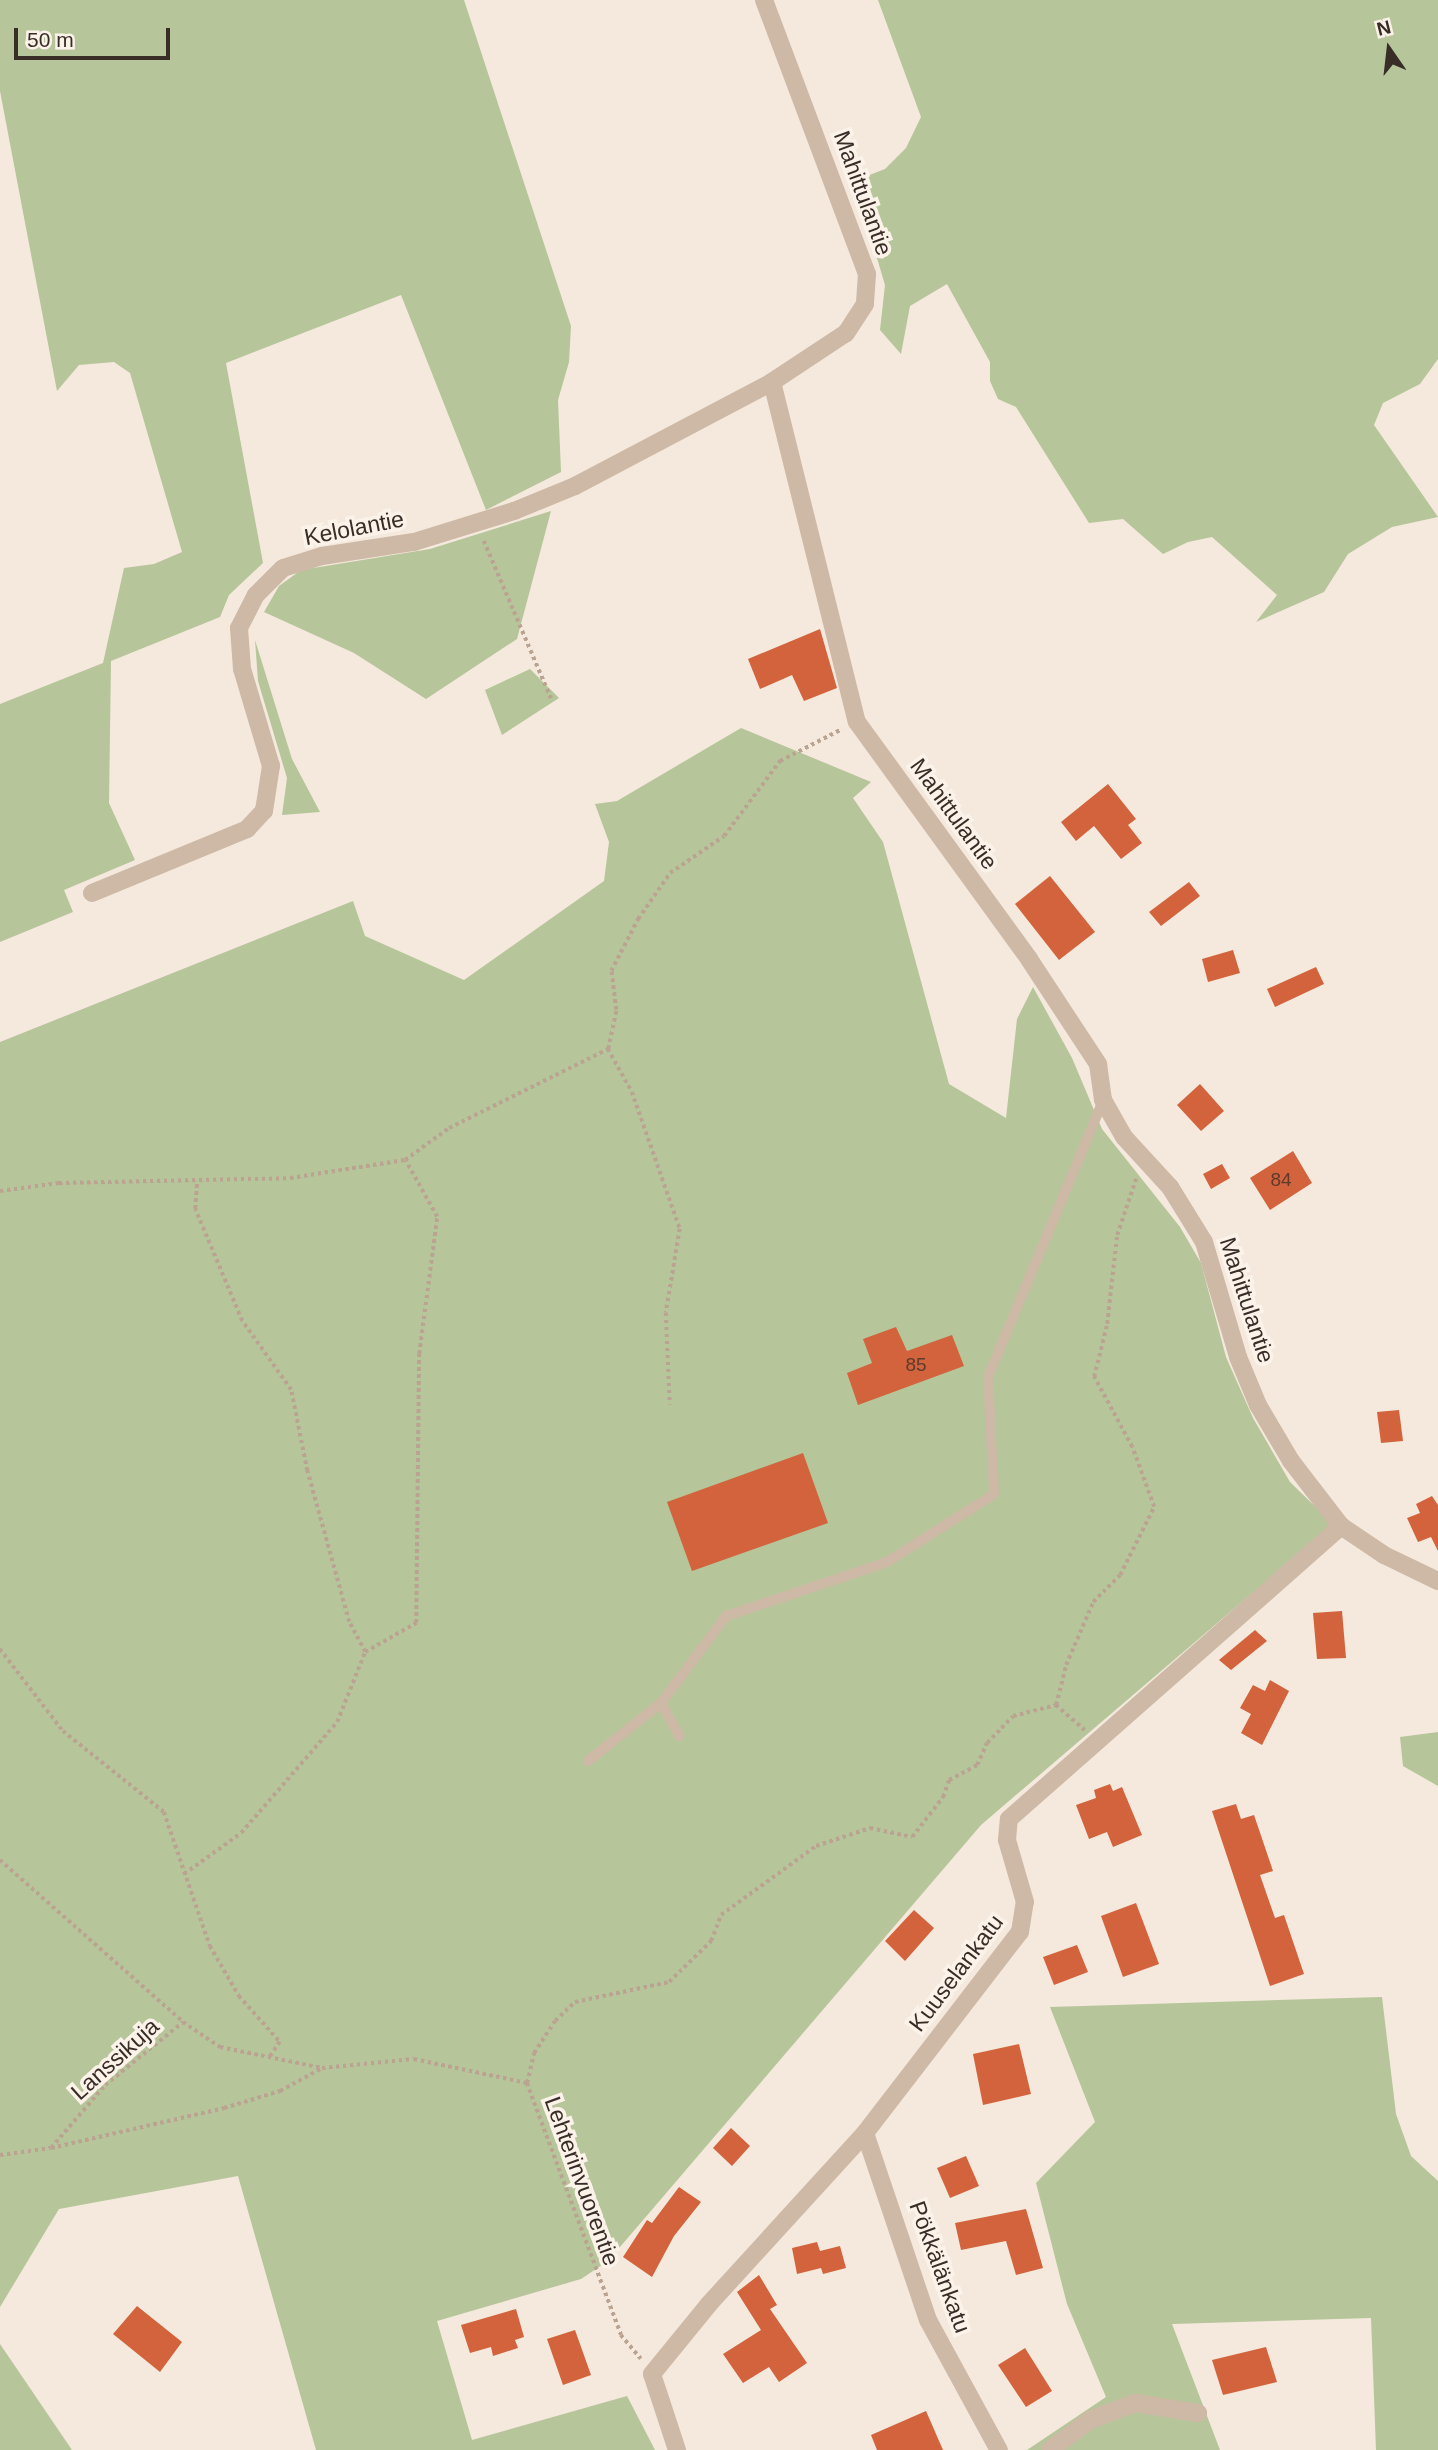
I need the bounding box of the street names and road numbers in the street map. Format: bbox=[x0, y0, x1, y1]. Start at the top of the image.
street label: Mahittulantie bbox=[828, 127, 898, 259]
street label: Kelolantie bbox=[302, 505, 406, 551]
street label: Mahittulantie bbox=[905, 753, 1003, 875]
street label: Mahittulantie bbox=[1214, 1234, 1280, 1366]
street label: Kuuselankatu bbox=[903, 1909, 1009, 2037]
street label: Lanssikuja bbox=[65, 2012, 165, 2106]
street label: Lehterinvuorentie bbox=[539, 2093, 625, 2269]
street label: Pökkälänkatu bbox=[903, 2197, 977, 2337]

